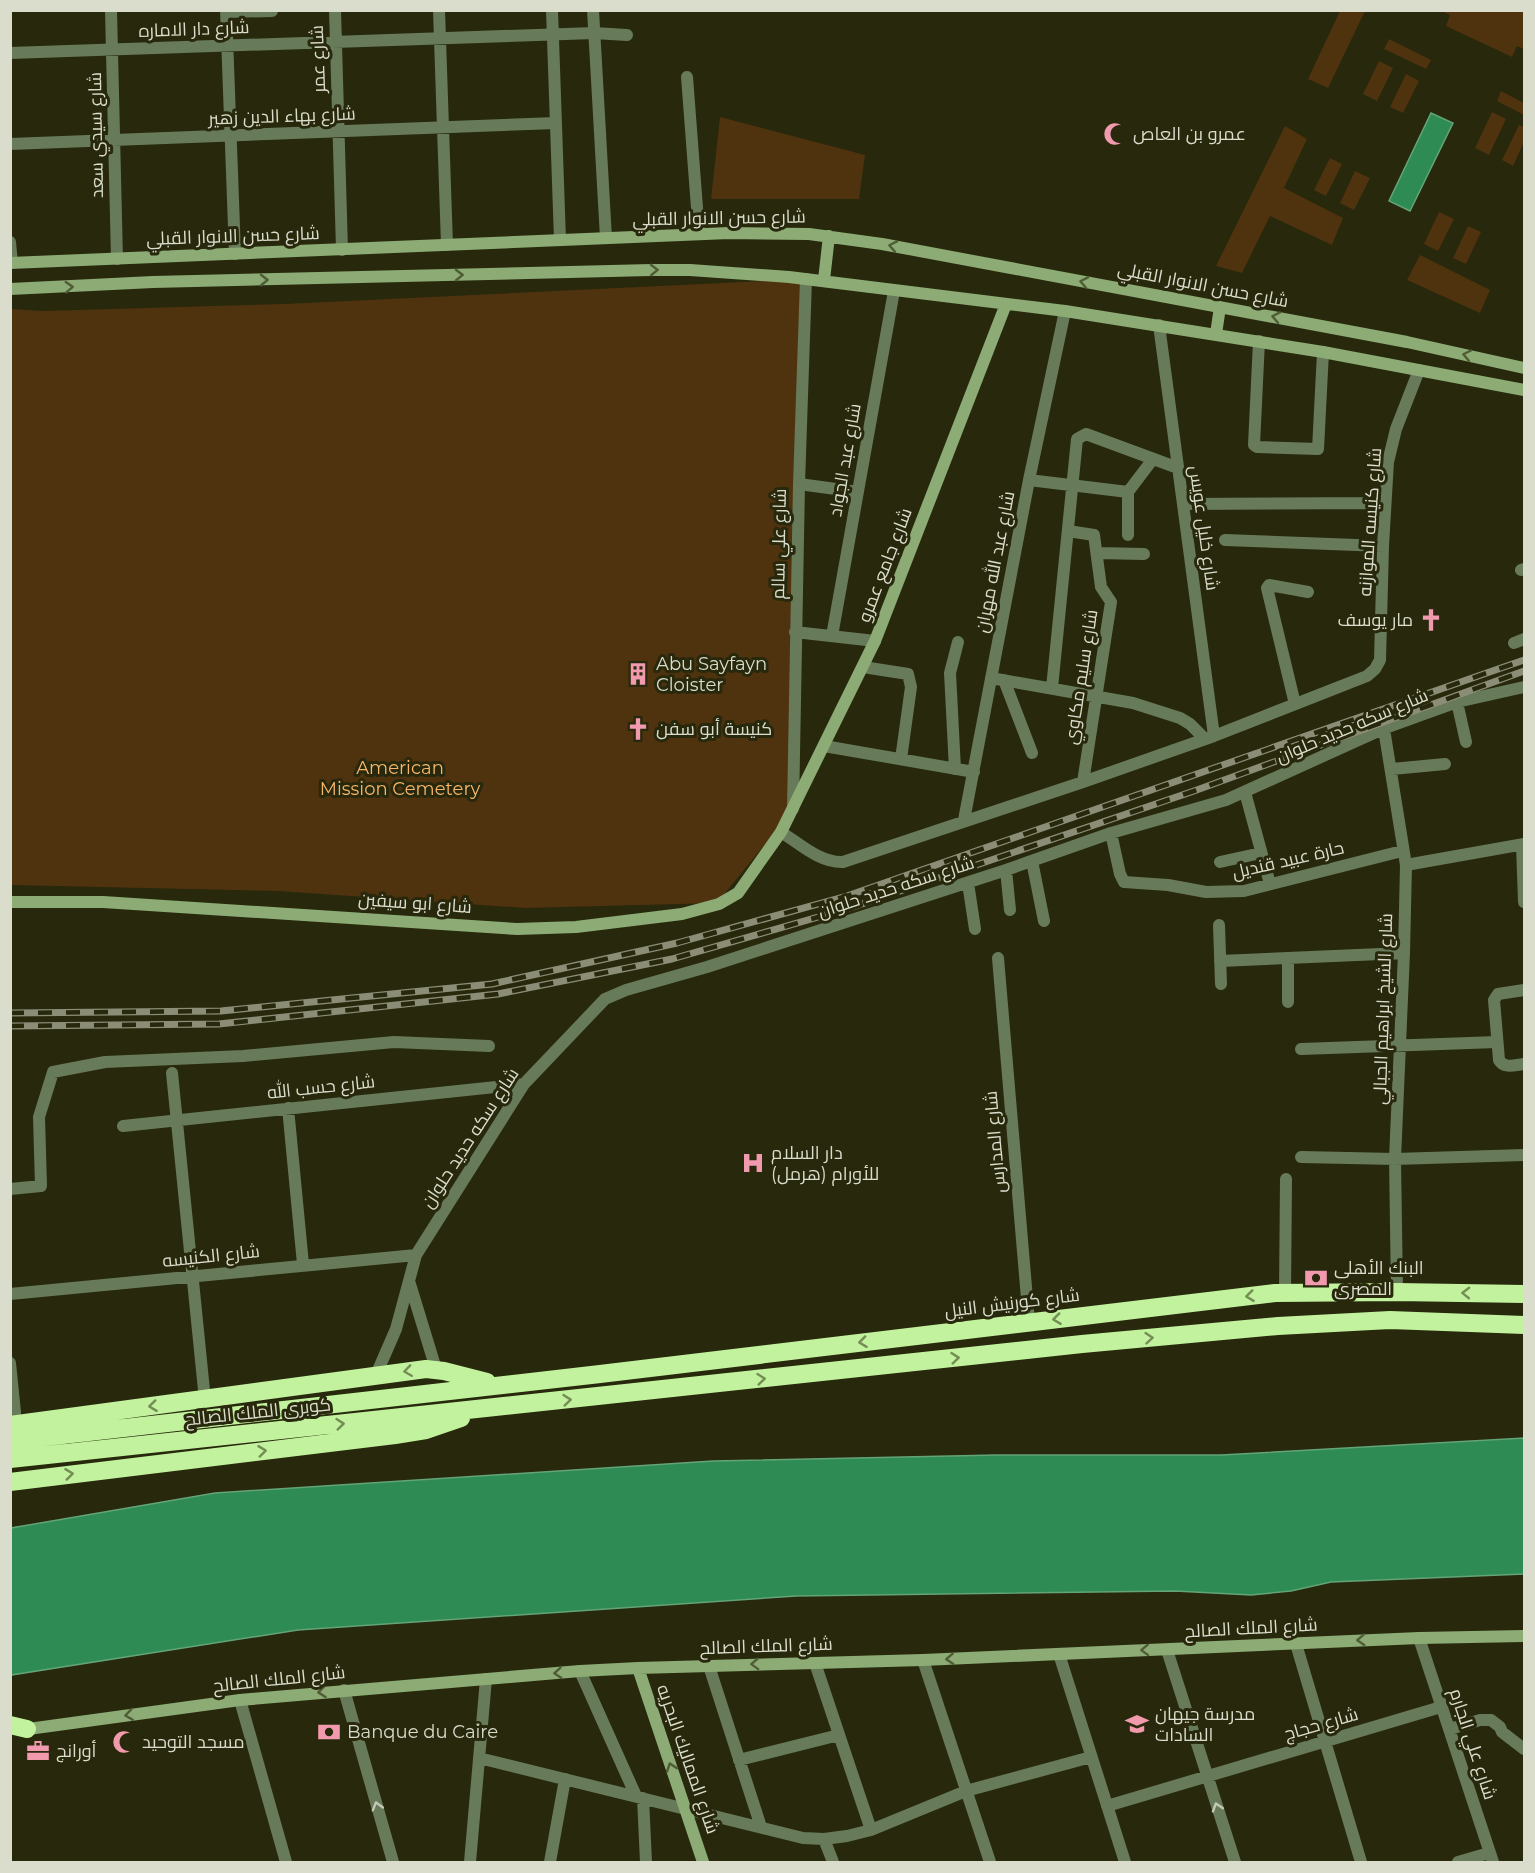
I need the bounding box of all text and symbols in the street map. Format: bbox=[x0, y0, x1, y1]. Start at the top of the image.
street label: شارع دار الاماره bbox=[138, 16, 250, 43]
street label: شارع عمر bbox=[306, 25, 331, 94]
street label: شارع سيدي سعد bbox=[84, 72, 111, 198]
street label: شارع بهاء الدين زهير bbox=[207, 102, 356, 131]
mosque icon: عمرو بن العاص bbox=[1102, 121, 1128, 147]
place label: عمرو بن العاص bbox=[1133, 123, 1246, 145]
street label: شارع حسن الانوار القبلي bbox=[632, 205, 806, 234]
street label: شارع حسن الانوار القبلي bbox=[146, 222, 320, 253]
one-way arrow bbox=[888, 240, 898, 253]
street label: شارع حسن الانوار القبلي bbox=[1115, 258, 1290, 315]
one-way arrow bbox=[649, 264, 658, 276]
one-way arrow bbox=[454, 269, 463, 281]
one-way arrow bbox=[259, 273, 268, 286]
one-way arrow bbox=[1080, 276, 1090, 289]
one-way arrow bbox=[64, 281, 73, 294]
one-way arrow bbox=[1271, 311, 1281, 324]
one-way arrow bbox=[1463, 349, 1473, 362]
street label: شارع عبد الجواد bbox=[824, 402, 867, 518]
street label: شارع كنيسه الموازنه bbox=[1354, 447, 1387, 597]
street label: شارع خليل عويس bbox=[1183, 464, 1224, 592]
street label: شارع علي سالم bbox=[767, 488, 794, 600]
street label: شارع عبد الله مهران bbox=[969, 489, 1021, 635]
street label: شارع جامع عمرو bbox=[853, 505, 918, 626]
church icon: مار يوسف bbox=[1418, 607, 1444, 633]
street label: شارع سليم مكاوي bbox=[1059, 608, 1106, 747]
place label: مار يوسف bbox=[1338, 609, 1413, 631]
place label: Abu Sayfayn Cloister bbox=[656, 653, 767, 696]
building icon: Abu Sayfayn Cloister bbox=[625, 661, 651, 687]
street label: شارع سكه حديد حلوان bbox=[1273, 684, 1432, 769]
church icon: كنيسة أبو سفن bbox=[625, 716, 651, 742]
place label: كنيسة أبو سفن bbox=[656, 718, 772, 740]
park label: American Mission Cemetery bbox=[320, 757, 480, 800]
street label: حارة عبيد قنديل bbox=[1230, 836, 1346, 884]
street label: شارع سكه حديد حلوان bbox=[815, 851, 977, 924]
street label: شارع ابو سيفين bbox=[357, 888, 473, 919]
street label: شارع الشيخ ابراهيم الجبالي bbox=[1369, 913, 1400, 1105]
street label: شارع سكه حديد حلوان bbox=[416, 1064, 524, 1213]
street label: شارع حسب الله bbox=[266, 1069, 376, 1105]
street label: شارع المدارس bbox=[980, 1090, 1011, 1194]
place label: دار السلام للأورام (هرمل) bbox=[771, 1142, 879, 1186]
hospital icon: دار السلام للأورام (هرمل) bbox=[740, 1150, 766, 1176]
street label: شارع الكنيسه bbox=[161, 1240, 261, 1273]
place label: البنك الأهلى المصرى bbox=[1334, 1257, 1424, 1300]
bank icon: البنك الأهلى المصرى bbox=[1303, 1265, 1329, 1291]
street label: شارع كورنيش النيل bbox=[943, 1284, 1081, 1323]
one-way arrow bbox=[1462, 1287, 1471, 1299]
one-way arrow bbox=[1246, 1289, 1255, 1302]
one-way arrow bbox=[1052, 1312, 1061, 1325]
one-way arrow bbox=[1144, 1332, 1153, 1345]
one-way arrow bbox=[858, 1335, 868, 1348]
one-way arrow bbox=[950, 1352, 959, 1365]
one-way arrow bbox=[404, 1364, 413, 1376]
one-way arrow bbox=[756, 1373, 766, 1386]
street label: كوبرى الملك الصالح bbox=[184, 1393, 332, 1432]
one-way arrow bbox=[563, 1394, 572, 1407]
one-way arrow bbox=[148, 1400, 157, 1412]
one-way arrow bbox=[336, 1418, 345, 1431]
one-way arrow bbox=[258, 1446, 267, 1458]
one-way arrow bbox=[64, 1469, 73, 1481]
street label: شارع الملك الصالح bbox=[1184, 1614, 1318, 1643]
street label: شارع الملك الصالح bbox=[699, 1633, 833, 1660]
one-way arrow bbox=[1356, 1634, 1365, 1647]
one-way arrow bbox=[1140, 1644, 1149, 1657]
one-way arrow bbox=[946, 1652, 955, 1665]
one-way arrow bbox=[751, 1658, 760, 1671]
street label: شارع الملك الصالح bbox=[212, 1661, 346, 1698]
one-way arrow bbox=[554, 1666, 563, 1679]
street label: شارع المماليك البحريه bbox=[651, 1681, 724, 1837]
one-way arrow bbox=[318, 1685, 327, 1698]
street label: شارع علي الجارم bbox=[1442, 1686, 1501, 1803]
place label: مدرسة جيهان السادات bbox=[1155, 1703, 1255, 1746]
street label: شارع حجاج bbox=[1281, 1703, 1361, 1746]
one-way arrow bbox=[124, 1709, 133, 1721]
school or university icon: مدرسة جيهان السادات bbox=[1124, 1711, 1150, 1737]
bank icon: Banque du Caire bbox=[316, 1719, 342, 1745]
place label: Banque du Caire bbox=[347, 1721, 498, 1743]
mosque icon: مسجد التوحيد bbox=[111, 1729, 137, 1755]
place label: مسجد التوحيد bbox=[142, 1731, 245, 1753]
office icon: أورانج bbox=[25, 1738, 51, 1764]
place label: أورانج bbox=[56, 1740, 96, 1763]
one-way arrow bbox=[666, 1762, 679, 1773]
one-way arrow bbox=[372, 1801, 384, 1812]
one-way arrow bbox=[1212, 1802, 1224, 1813]

